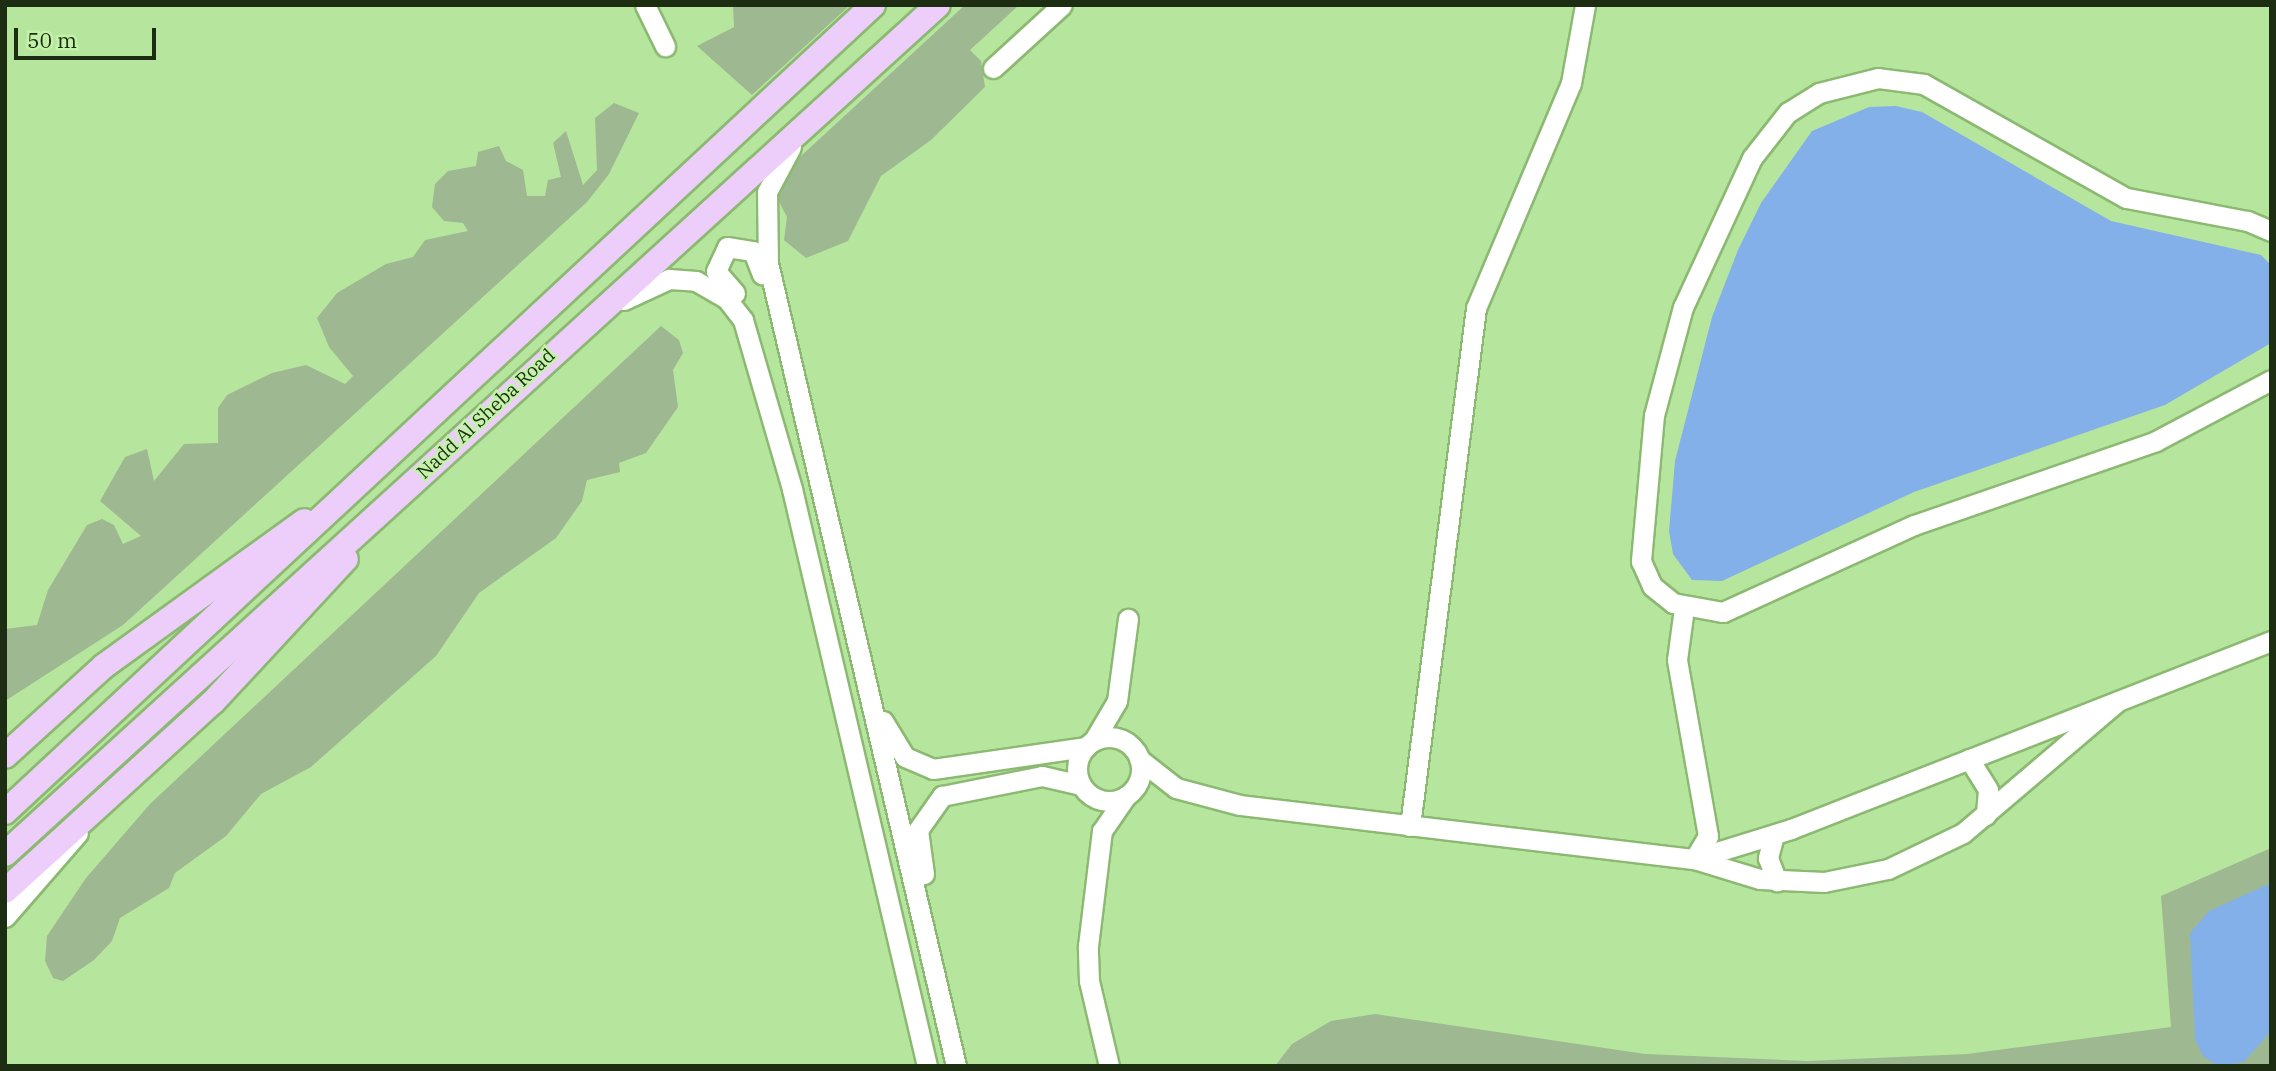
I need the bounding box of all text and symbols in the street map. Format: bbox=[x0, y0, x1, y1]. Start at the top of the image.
scale bar bbox=[18, 14, 159, 58]
text: 50 m bbox=[27, 26, 77, 54]
street label: Nadd Al Sheba Road bbox=[412, 344, 560, 484]

